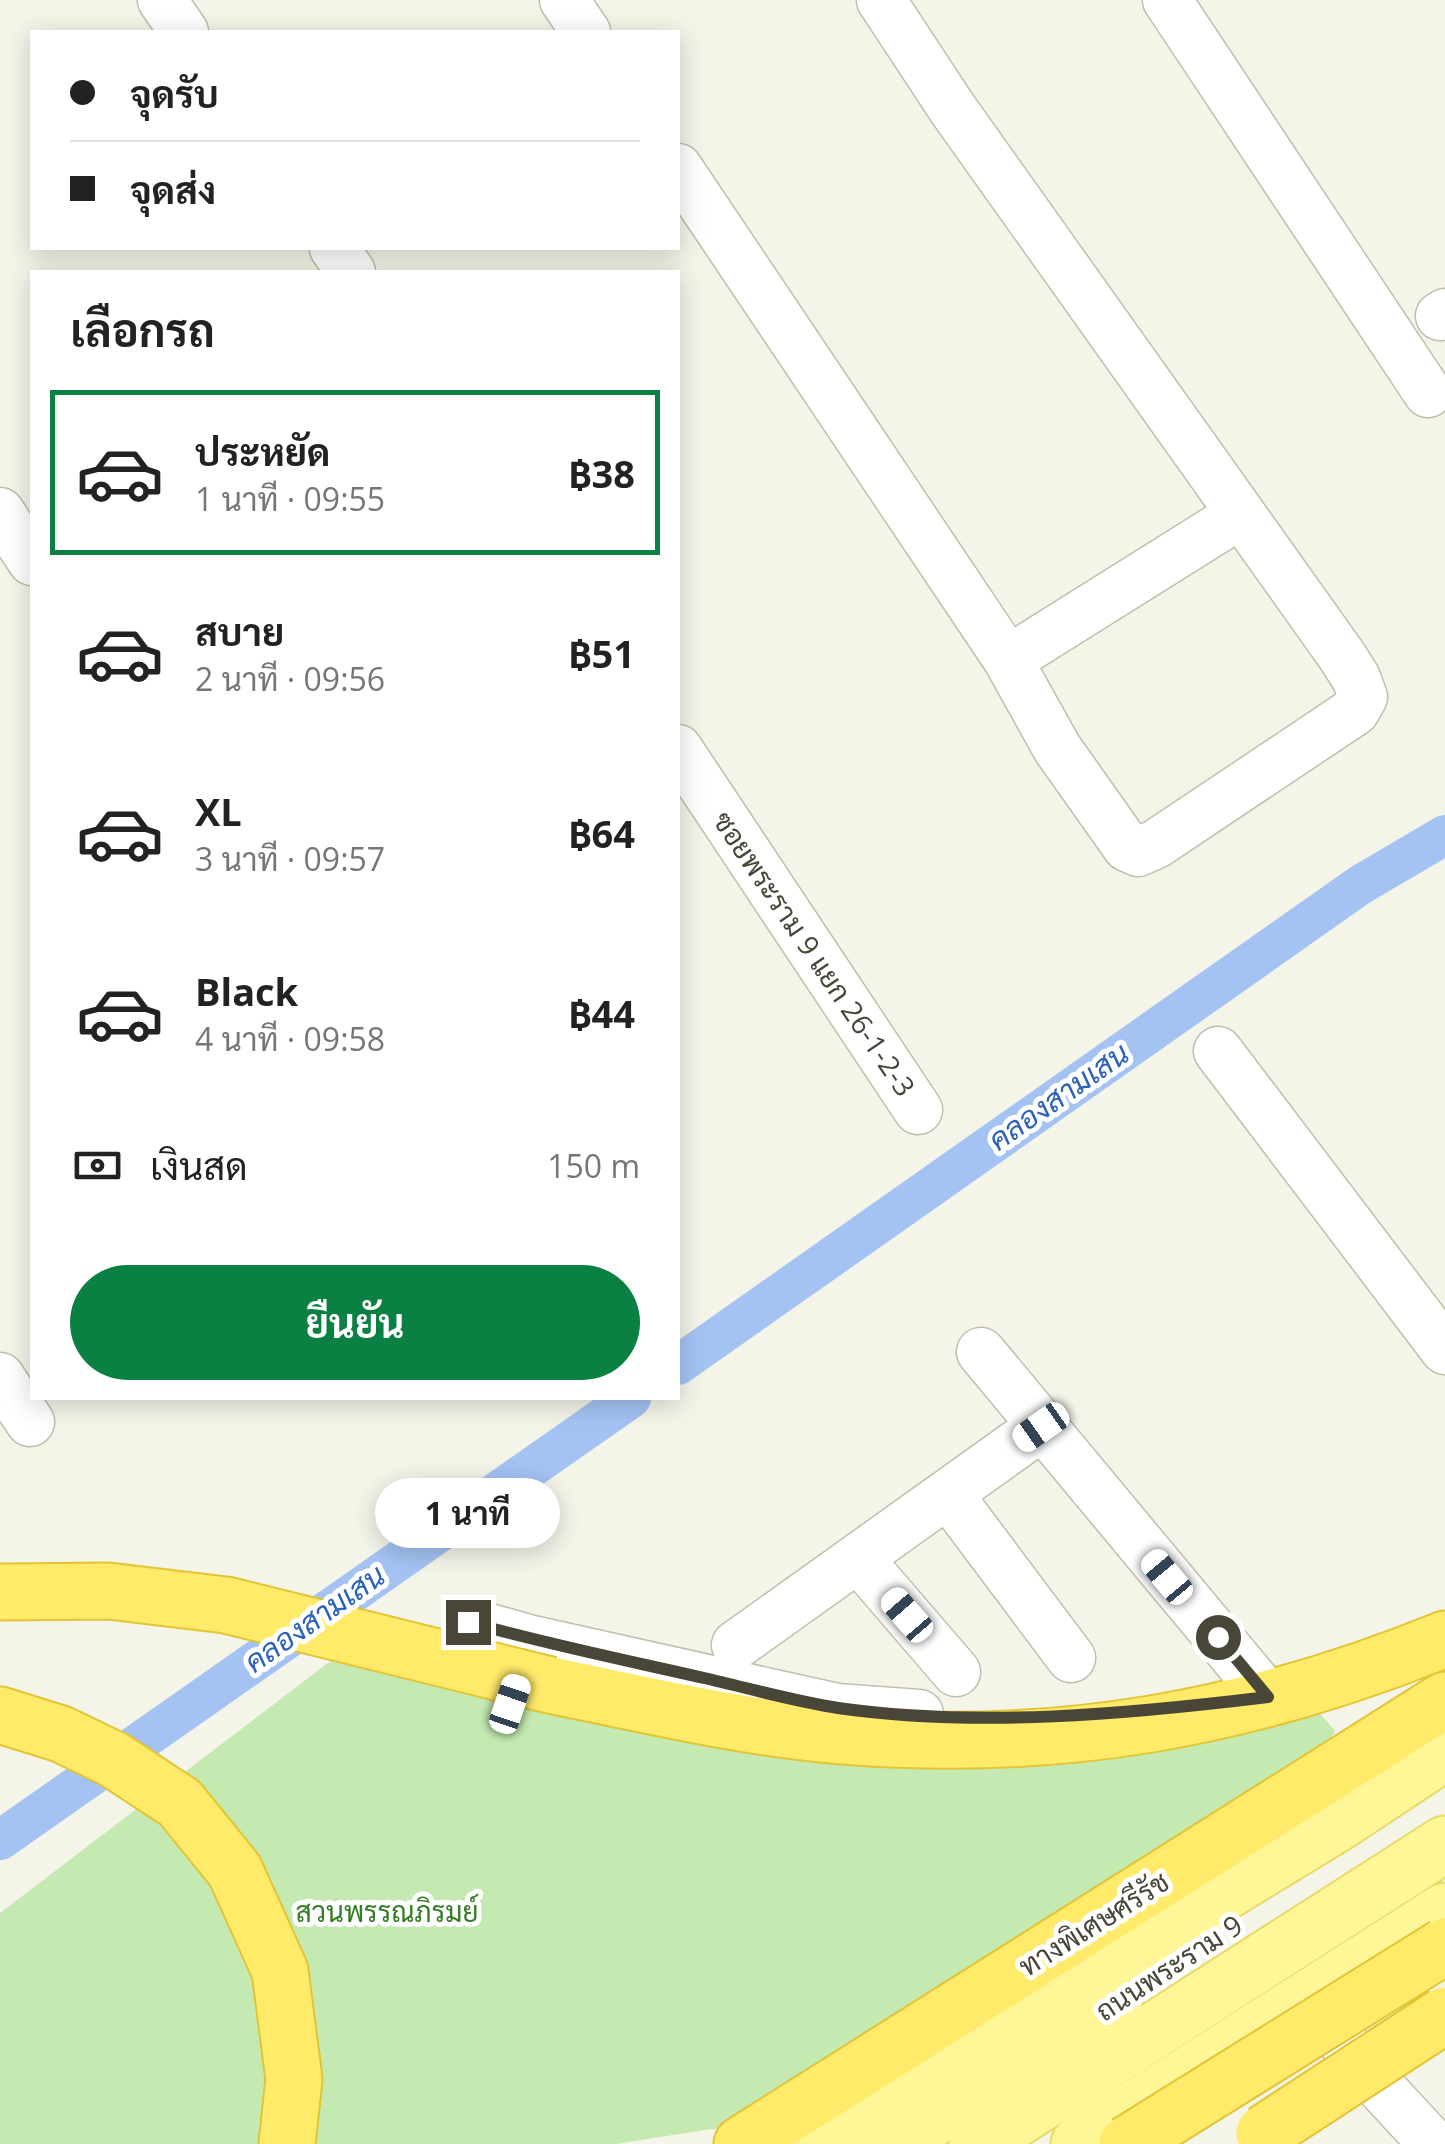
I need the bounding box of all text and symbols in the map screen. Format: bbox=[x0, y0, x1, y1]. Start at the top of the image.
text: จุดรับ bbox=[130, 67, 219, 119]
text: จุดส่ง bbox=[130, 163, 216, 215]
text: เลือกรถ bbox=[70, 299, 215, 360]
text: ประหยัด bbox=[195, 425, 330, 477]
icon: car bbox=[75, 428, 165, 518]
text: ฿38 bbox=[569, 447, 635, 499]
text: 1 นาที · 09:55 bbox=[195, 477, 385, 520]
text: สบาย bbox=[195, 605, 284, 657]
icon: car bbox=[75, 608, 165, 698]
text: ฿51 bbox=[569, 627, 635, 679]
text: 2 นาที · 09:56 bbox=[195, 657, 385, 700]
text: XL bbox=[195, 785, 242, 837]
icon: car bbox=[75, 788, 165, 878]
street label: ซอยพระราม 9 แยก 26-1-2-3 bbox=[705, 804, 925, 1103]
text: ฿64 bbox=[569, 807, 635, 859]
text: 3 นาที · 09:57 bbox=[195, 837, 385, 880]
text: Black bbox=[195, 965, 298, 1017]
icon: car bbox=[75, 968, 165, 1058]
text: ฿44 bbox=[569, 987, 635, 1039]
text: 4 นาที · 09:58 bbox=[195, 1017, 385, 1060]
water label: คลองสามเสน bbox=[980, 1032, 1137, 1159]
icon: cash bbox=[70, 1138, 125, 1193]
text: เงินสด bbox=[150, 1139, 248, 1191]
text: 150 m bbox=[547, 1144, 640, 1187]
button: ยืนยัน bbox=[70, 1265, 640, 1380]
car bbox=[1008, 1398, 1074, 1456]
callout: 1 นาที bbox=[376, 1477, 560, 1547]
text: 1 นาที bbox=[425, 1491, 510, 1534]
car bbox=[1136, 1544, 1198, 1610]
water label: คลองสามเสน bbox=[236, 1554, 393, 1681]
car bbox=[876, 1583, 938, 1647]
route end bbox=[446, 1600, 491, 1645]
route start bbox=[1196, 1615, 1241, 1660]
car bbox=[486, 1671, 534, 1737]
street label: ทางพิเศษศรีรัช bbox=[1011, 1862, 1176, 1984]
park label: สวนพรรณภิรมย์ bbox=[296, 1892, 478, 1930]
street label: ถนนพระราม 9 bbox=[1088, 1905, 1249, 2029]

